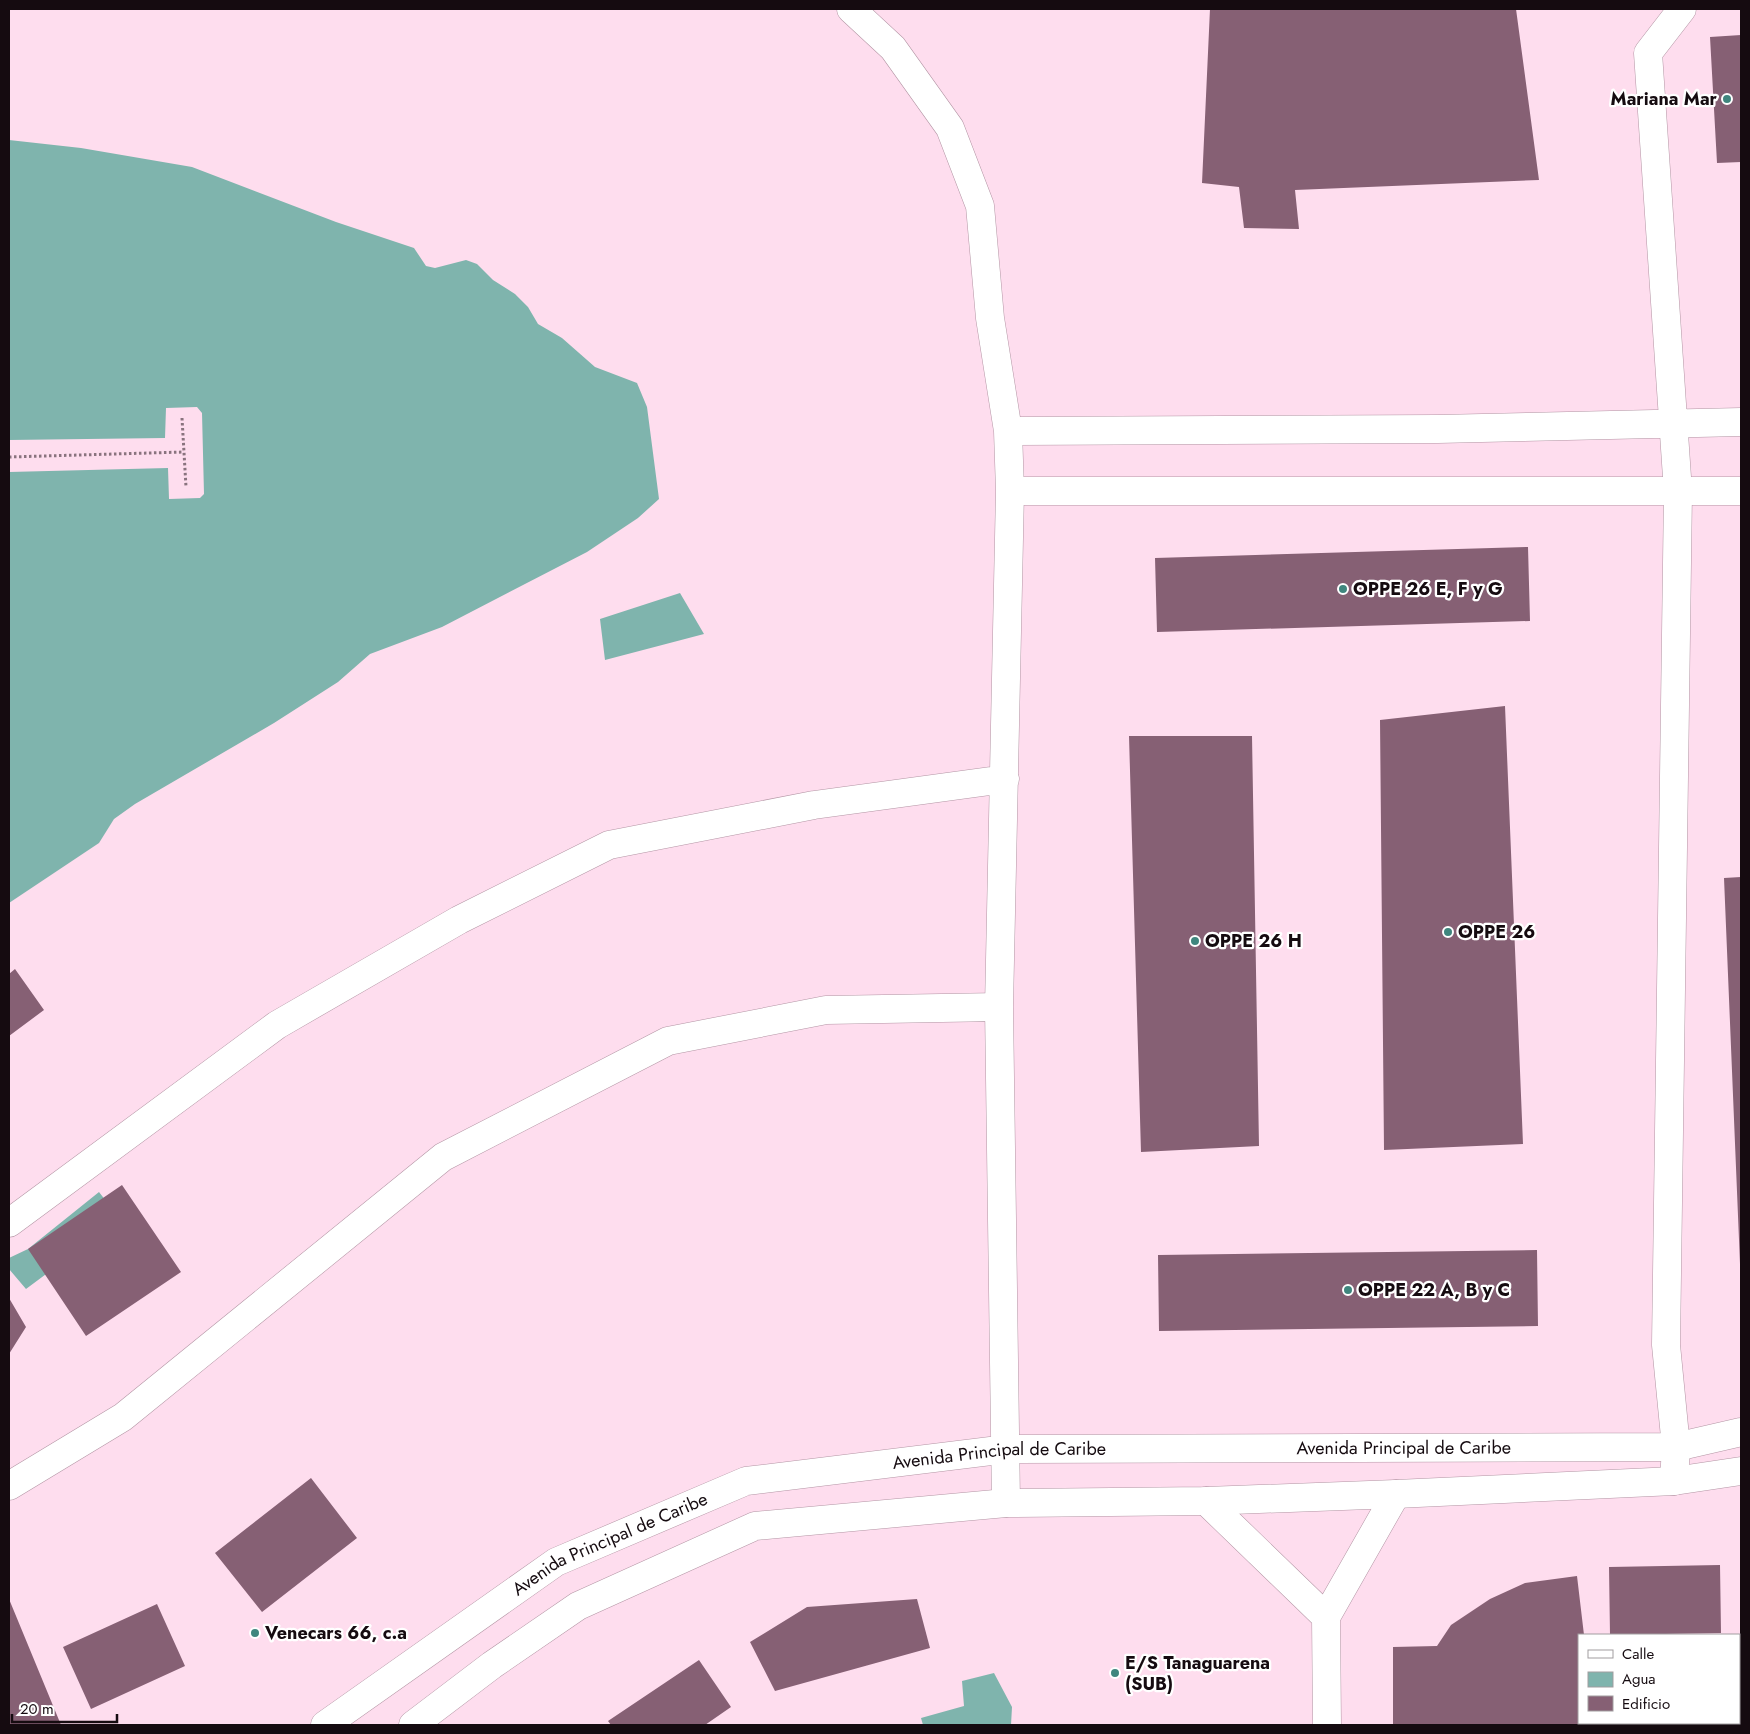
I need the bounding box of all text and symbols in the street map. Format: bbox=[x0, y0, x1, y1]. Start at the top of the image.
place label: Mariana Mar bbox=[1611, 86, 1718, 112]
marker: Mariana Mar bbox=[1721, 93, 1733, 105]
place label: OPPE 26 E, F y G bbox=[1353, 576, 1503, 602]
marker: OPPE 26 E, F y G bbox=[1337, 583, 1349, 595]
place label: OPPE 26 bbox=[1458, 919, 1535, 945]
marker: OPPE 26 bbox=[1442, 926, 1454, 938]
place label: OPPE 26 H bbox=[1205, 928, 1302, 954]
marker: OPPE 26 H bbox=[1189, 935, 1201, 947]
place label: OPPE 22 A, B y C bbox=[1358, 1277, 1510, 1303]
marker: OPPE 22 A, B y C bbox=[1342, 1284, 1354, 1296]
street label: Avenida Principal de Caribe bbox=[1297, 1434, 1511, 1461]
street label: Avenida Principal de Caribe bbox=[891, 1436, 1106, 1476]
street label: Avenida Principal de Caribe bbox=[507, 1486, 711, 1602]
place label: Venecars 66, c.a bbox=[264, 1620, 407, 1646]
marker: Venecars 66, c.a bbox=[249, 1627, 261, 1639]
legend bbox=[1578, 1634, 1740, 1724]
text: Calle bbox=[1622, 1643, 1654, 1665]
place label: E/S Tanaguarena (SUB) bbox=[1125, 1650, 1270, 1697]
marker: E/S Tanaguarena (SUB) bbox=[1109, 1667, 1121, 1679]
text: Agua bbox=[1622, 1668, 1656, 1690]
scale bar bbox=[12, 1692, 118, 1724]
text: Edificio bbox=[1622, 1693, 1670, 1715]
text: 20 m bbox=[20, 1698, 54, 1720]

